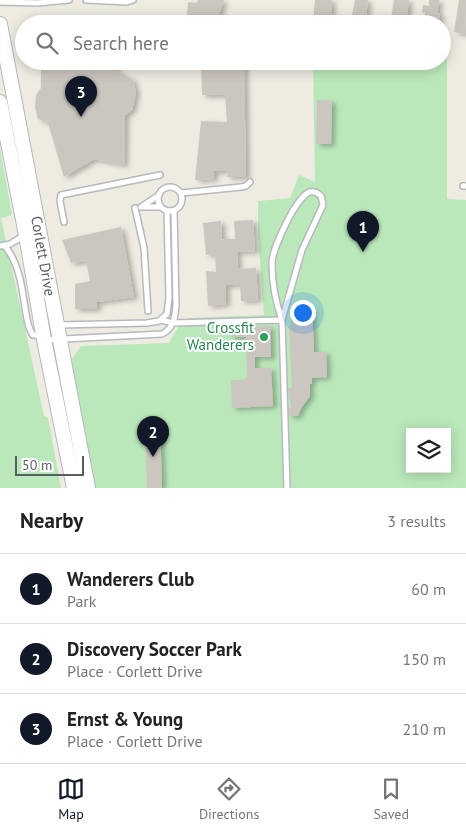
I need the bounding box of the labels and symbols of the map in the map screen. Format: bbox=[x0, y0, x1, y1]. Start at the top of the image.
pin: 3 bbox=[65, 76, 97, 117]
pin: 1 bbox=[347, 211, 379, 252]
street label: Corlett Drive bbox=[27, 214, 60, 297]
your location bbox=[290, 300, 316, 326]
place label: Crossfit Wanderers bbox=[187, 318, 254, 354]
marker: Crossfit Wanderers bbox=[258, 331, 270, 343]
pin: 2 bbox=[137, 416, 169, 457]
scale bar bbox=[15, 453, 84, 476]

